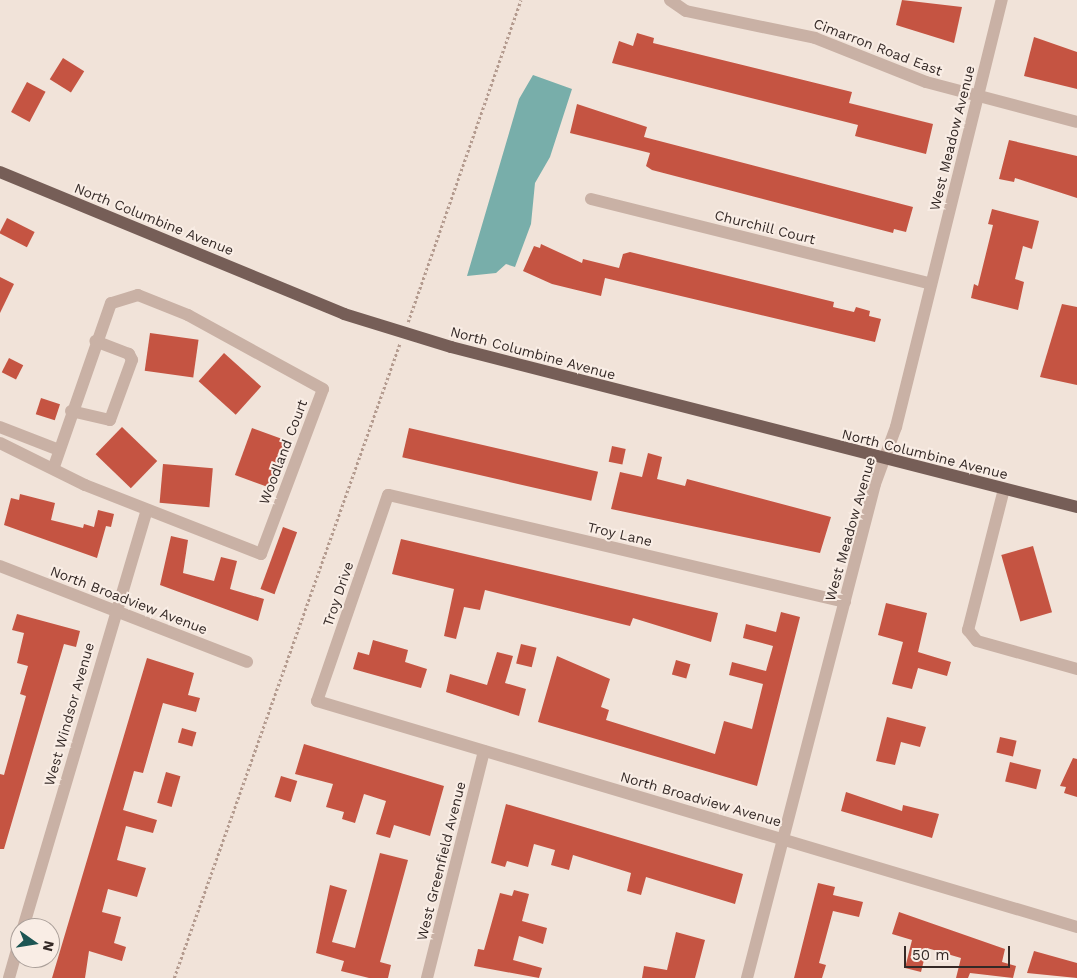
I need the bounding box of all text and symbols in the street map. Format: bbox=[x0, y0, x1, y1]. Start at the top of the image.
street label: Cimarron Road East bbox=[811, 15, 945, 79]
street label: West Meadow Avenue bbox=[926, 63, 978, 213]
street label: North Columbine Avenue bbox=[72, 179, 236, 259]
street label: Churchill Court bbox=[713, 206, 817, 248]
street label: North Columbine Avenue bbox=[448, 323, 618, 383]
street label: Woodland Court bbox=[255, 397, 311, 507]
street label: North Columbine Avenue bbox=[840, 425, 1010, 483]
street label: West Meadow Avenue bbox=[821, 455, 879, 603]
street label: Troy Lane bbox=[586, 518, 654, 550]
street label: Troy Drive bbox=[319, 559, 357, 629]
street label: North Broadview Avenue bbox=[48, 562, 210, 638]
street label: West Windsor Avenue bbox=[40, 640, 98, 788]
street label: North Broadview Avenue bbox=[618, 768, 784, 830]
street label: West Greenfield Avenue bbox=[413, 779, 469, 943]
north arrow bbox=[10, 918, 60, 968]
scale bar bbox=[907, 936, 1013, 968]
text: N bbox=[40, 939, 58, 953]
text: 50 m bbox=[912, 946, 949, 964]

